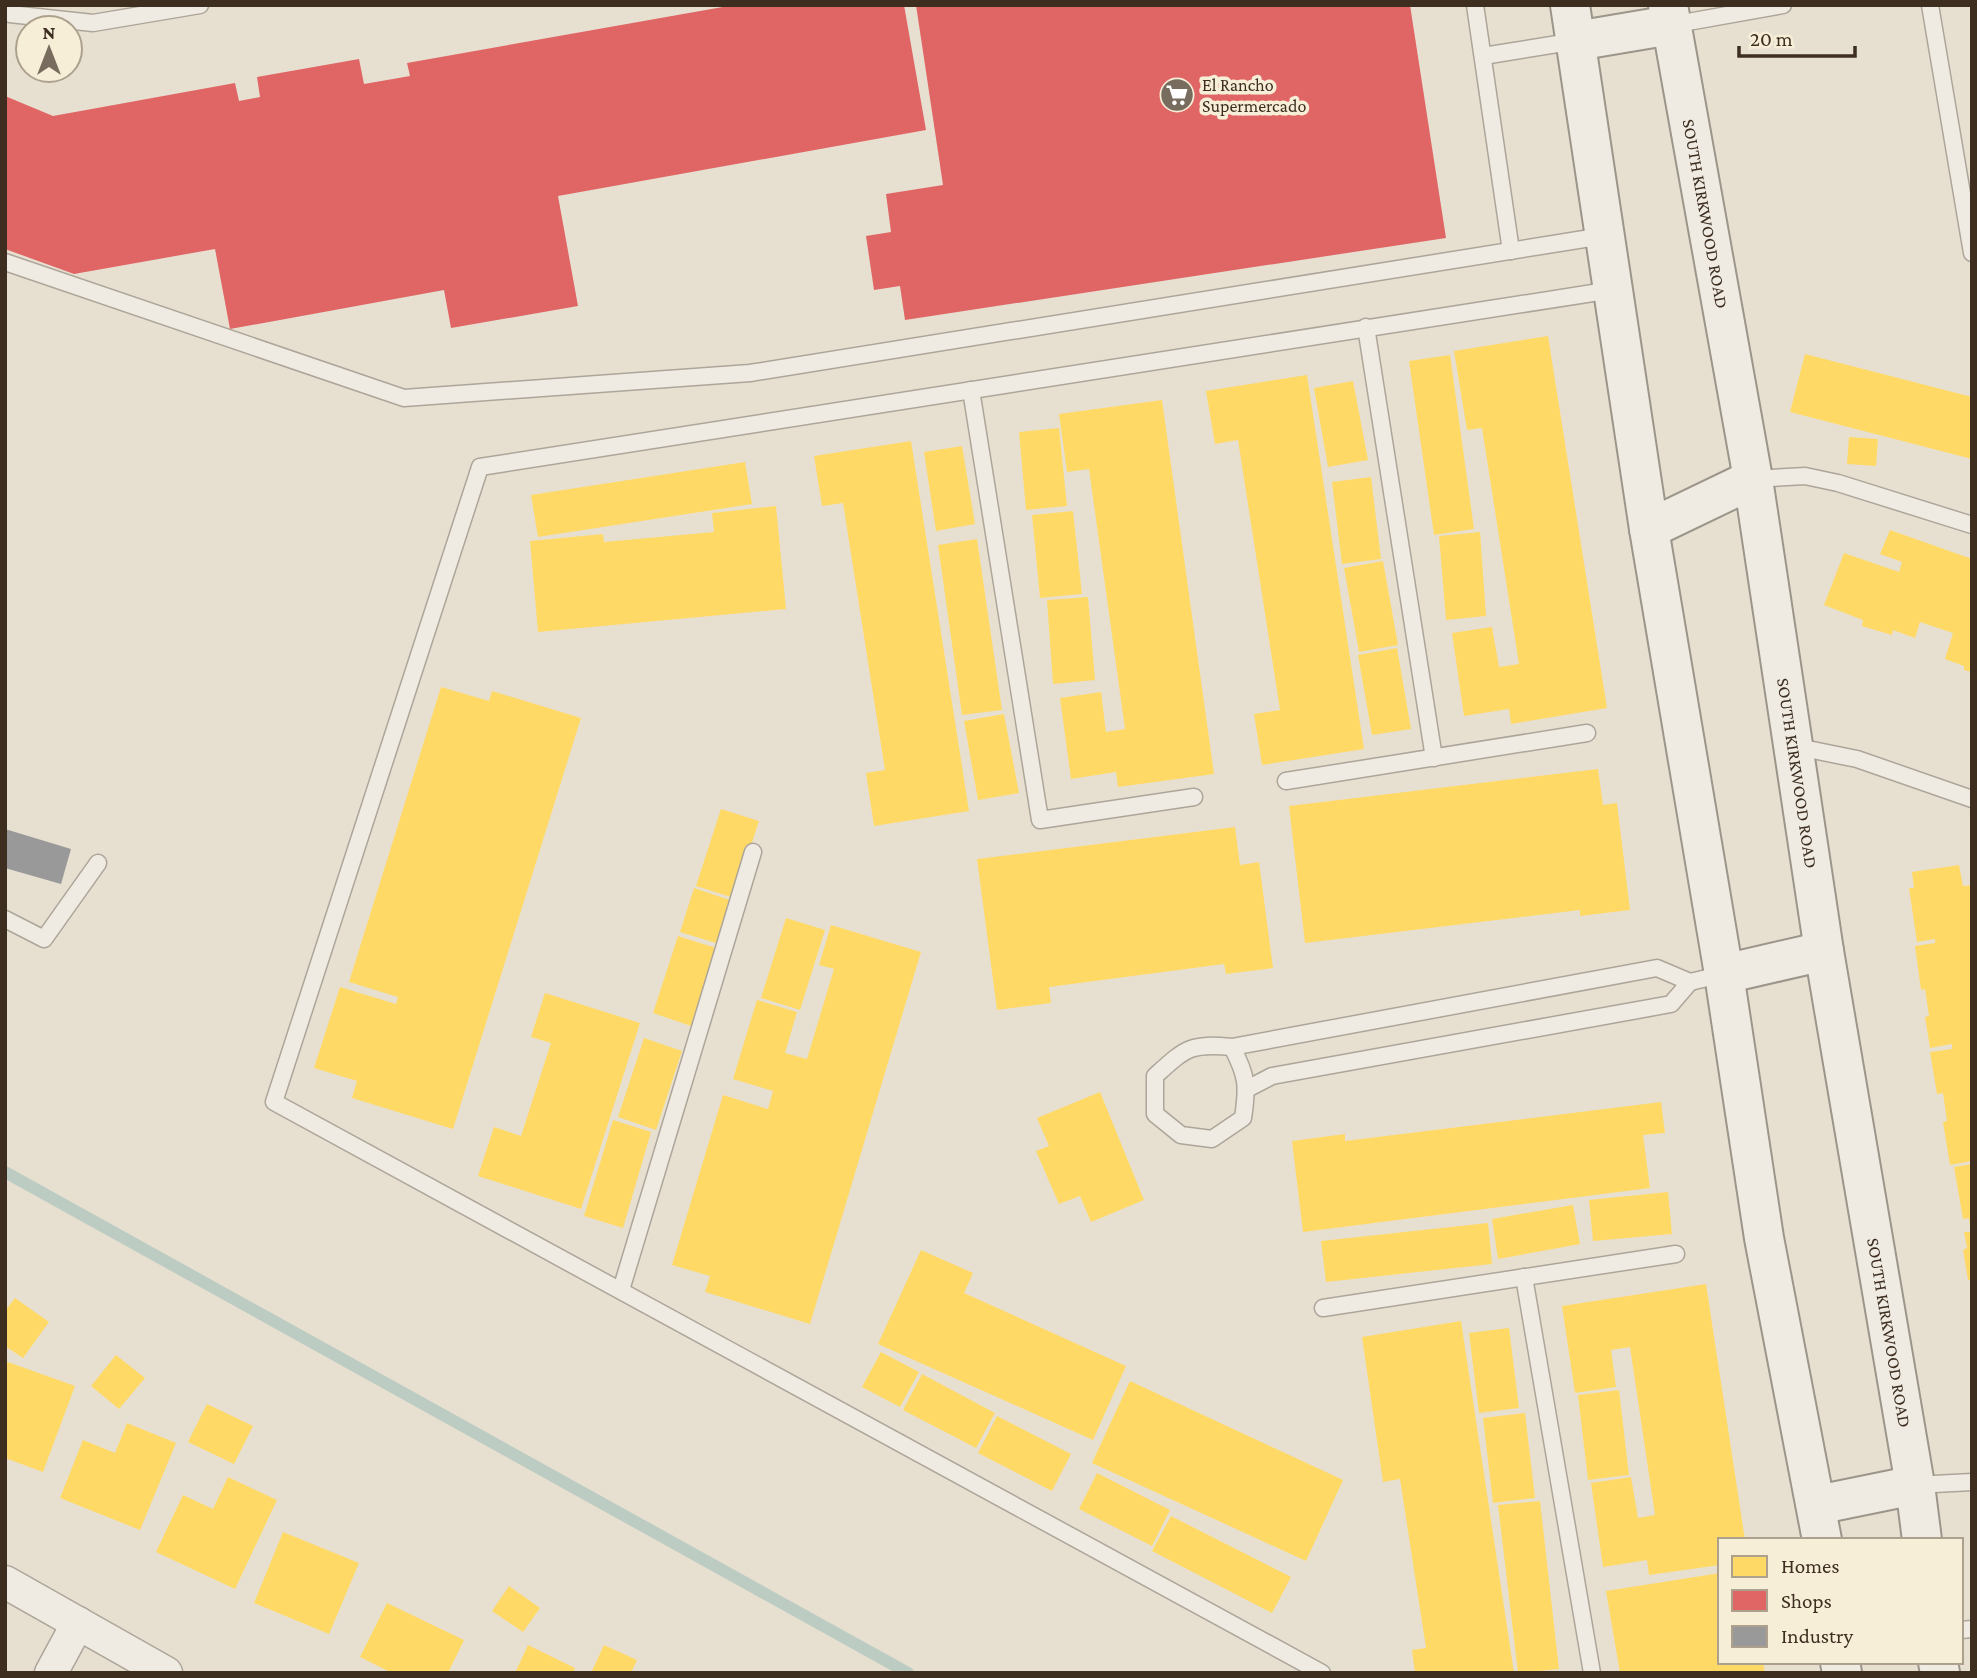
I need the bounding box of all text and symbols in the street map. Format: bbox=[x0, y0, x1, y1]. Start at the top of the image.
north arrow bbox=[14, 14, 84, 84]
scale bar bbox=[1739, 14, 1854, 58]
text: N bbox=[43, 22, 56, 43]
text: 20 m bbox=[1750, 27, 1793, 51]
place label: El Rancho Supermercado bbox=[1202, 75, 1306, 116]
supermarket icon: El Rancho Supermercado bbox=[1158, 76, 1196, 114]
street label: SOUTH KIRKWOOD ROAD bbox=[1679, 117, 1732, 310]
street label: SOUTH KIRKWOOD ROAD bbox=[1773, 677, 1821, 870]
street label: SOUTH KIRKWOOD ROAD bbox=[1863, 1236, 1915, 1429]
legend bbox=[1718, 1538, 1963, 1664]
text: Homes bbox=[1781, 1554, 1840, 1578]
text: Shops bbox=[1781, 1589, 1832, 1613]
text: Industry bbox=[1781, 1624, 1854, 1648]

